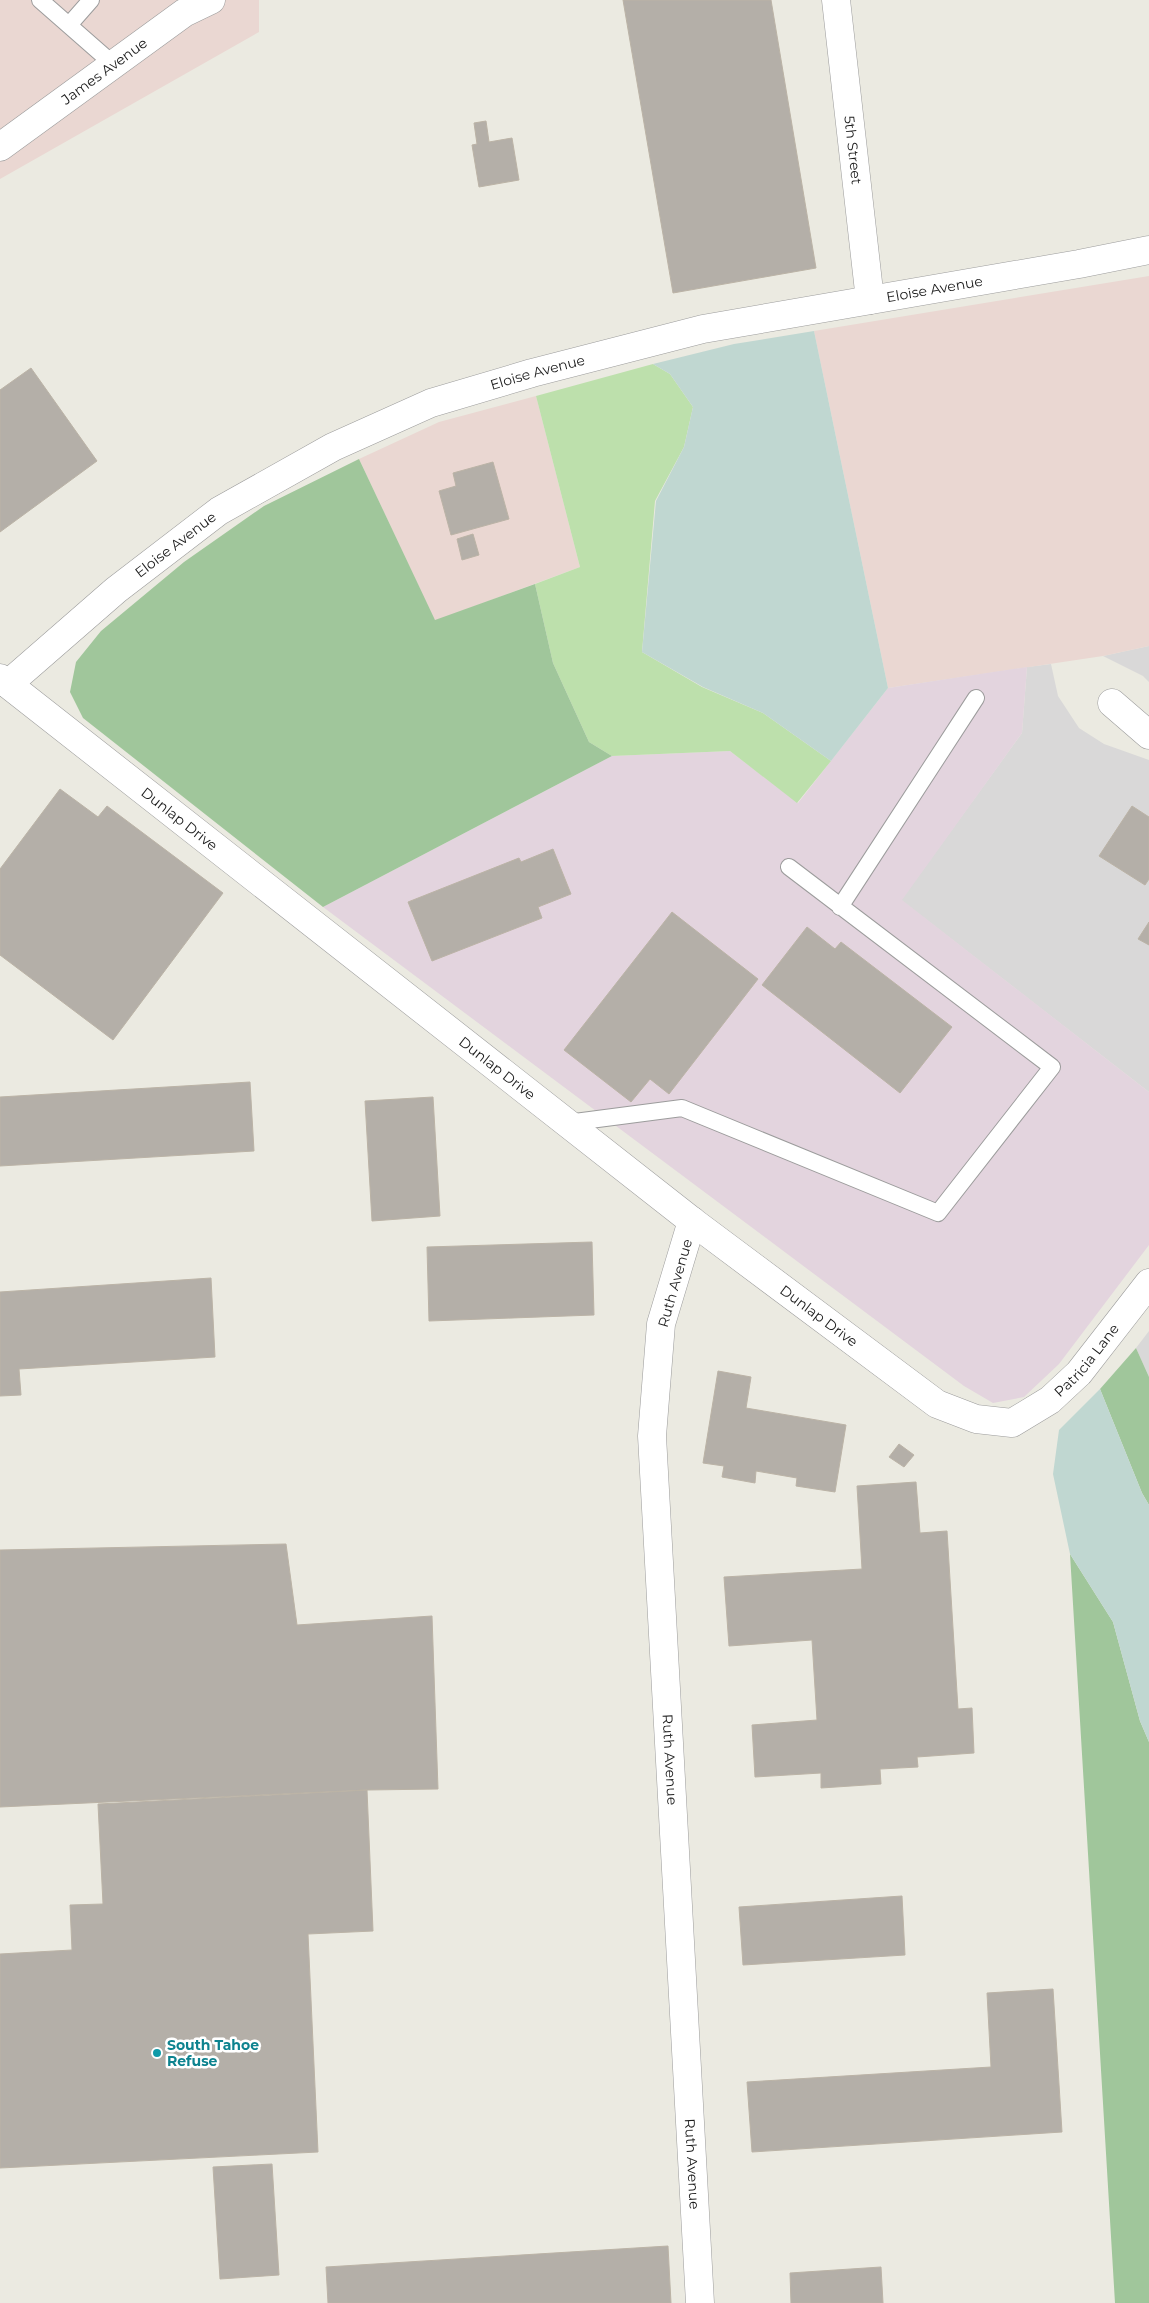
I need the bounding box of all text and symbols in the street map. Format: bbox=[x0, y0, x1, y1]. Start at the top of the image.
street label: James Avenue bbox=[57, 34, 151, 109]
street label: 5th Street bbox=[840, 115, 866, 186]
street label: Eloise Avenue bbox=[885, 272, 984, 306]
street label: Eloise Avenue bbox=[488, 351, 587, 394]
street label: Eloise Avenue bbox=[131, 508, 220, 581]
street label: Dunlap Drive bbox=[137, 783, 221, 854]
street label: Dunlap Drive bbox=[455, 1033, 539, 1104]
street label: Ruth Avenue bbox=[654, 1237, 696, 1329]
street label: Dunlap Drive bbox=[776, 1281, 861, 1351]
street label: Patricia Lane bbox=[1050, 1320, 1123, 1401]
street label: Ruth Avenue bbox=[658, 1714, 681, 1806]
place label: South Tahoe Refuse bbox=[167, 2036, 259, 2070]
marker: South Tahoe Refuse bbox=[151, 2047, 163, 2059]
street label: Ruth Avenue bbox=[681, 2118, 704, 2210]

